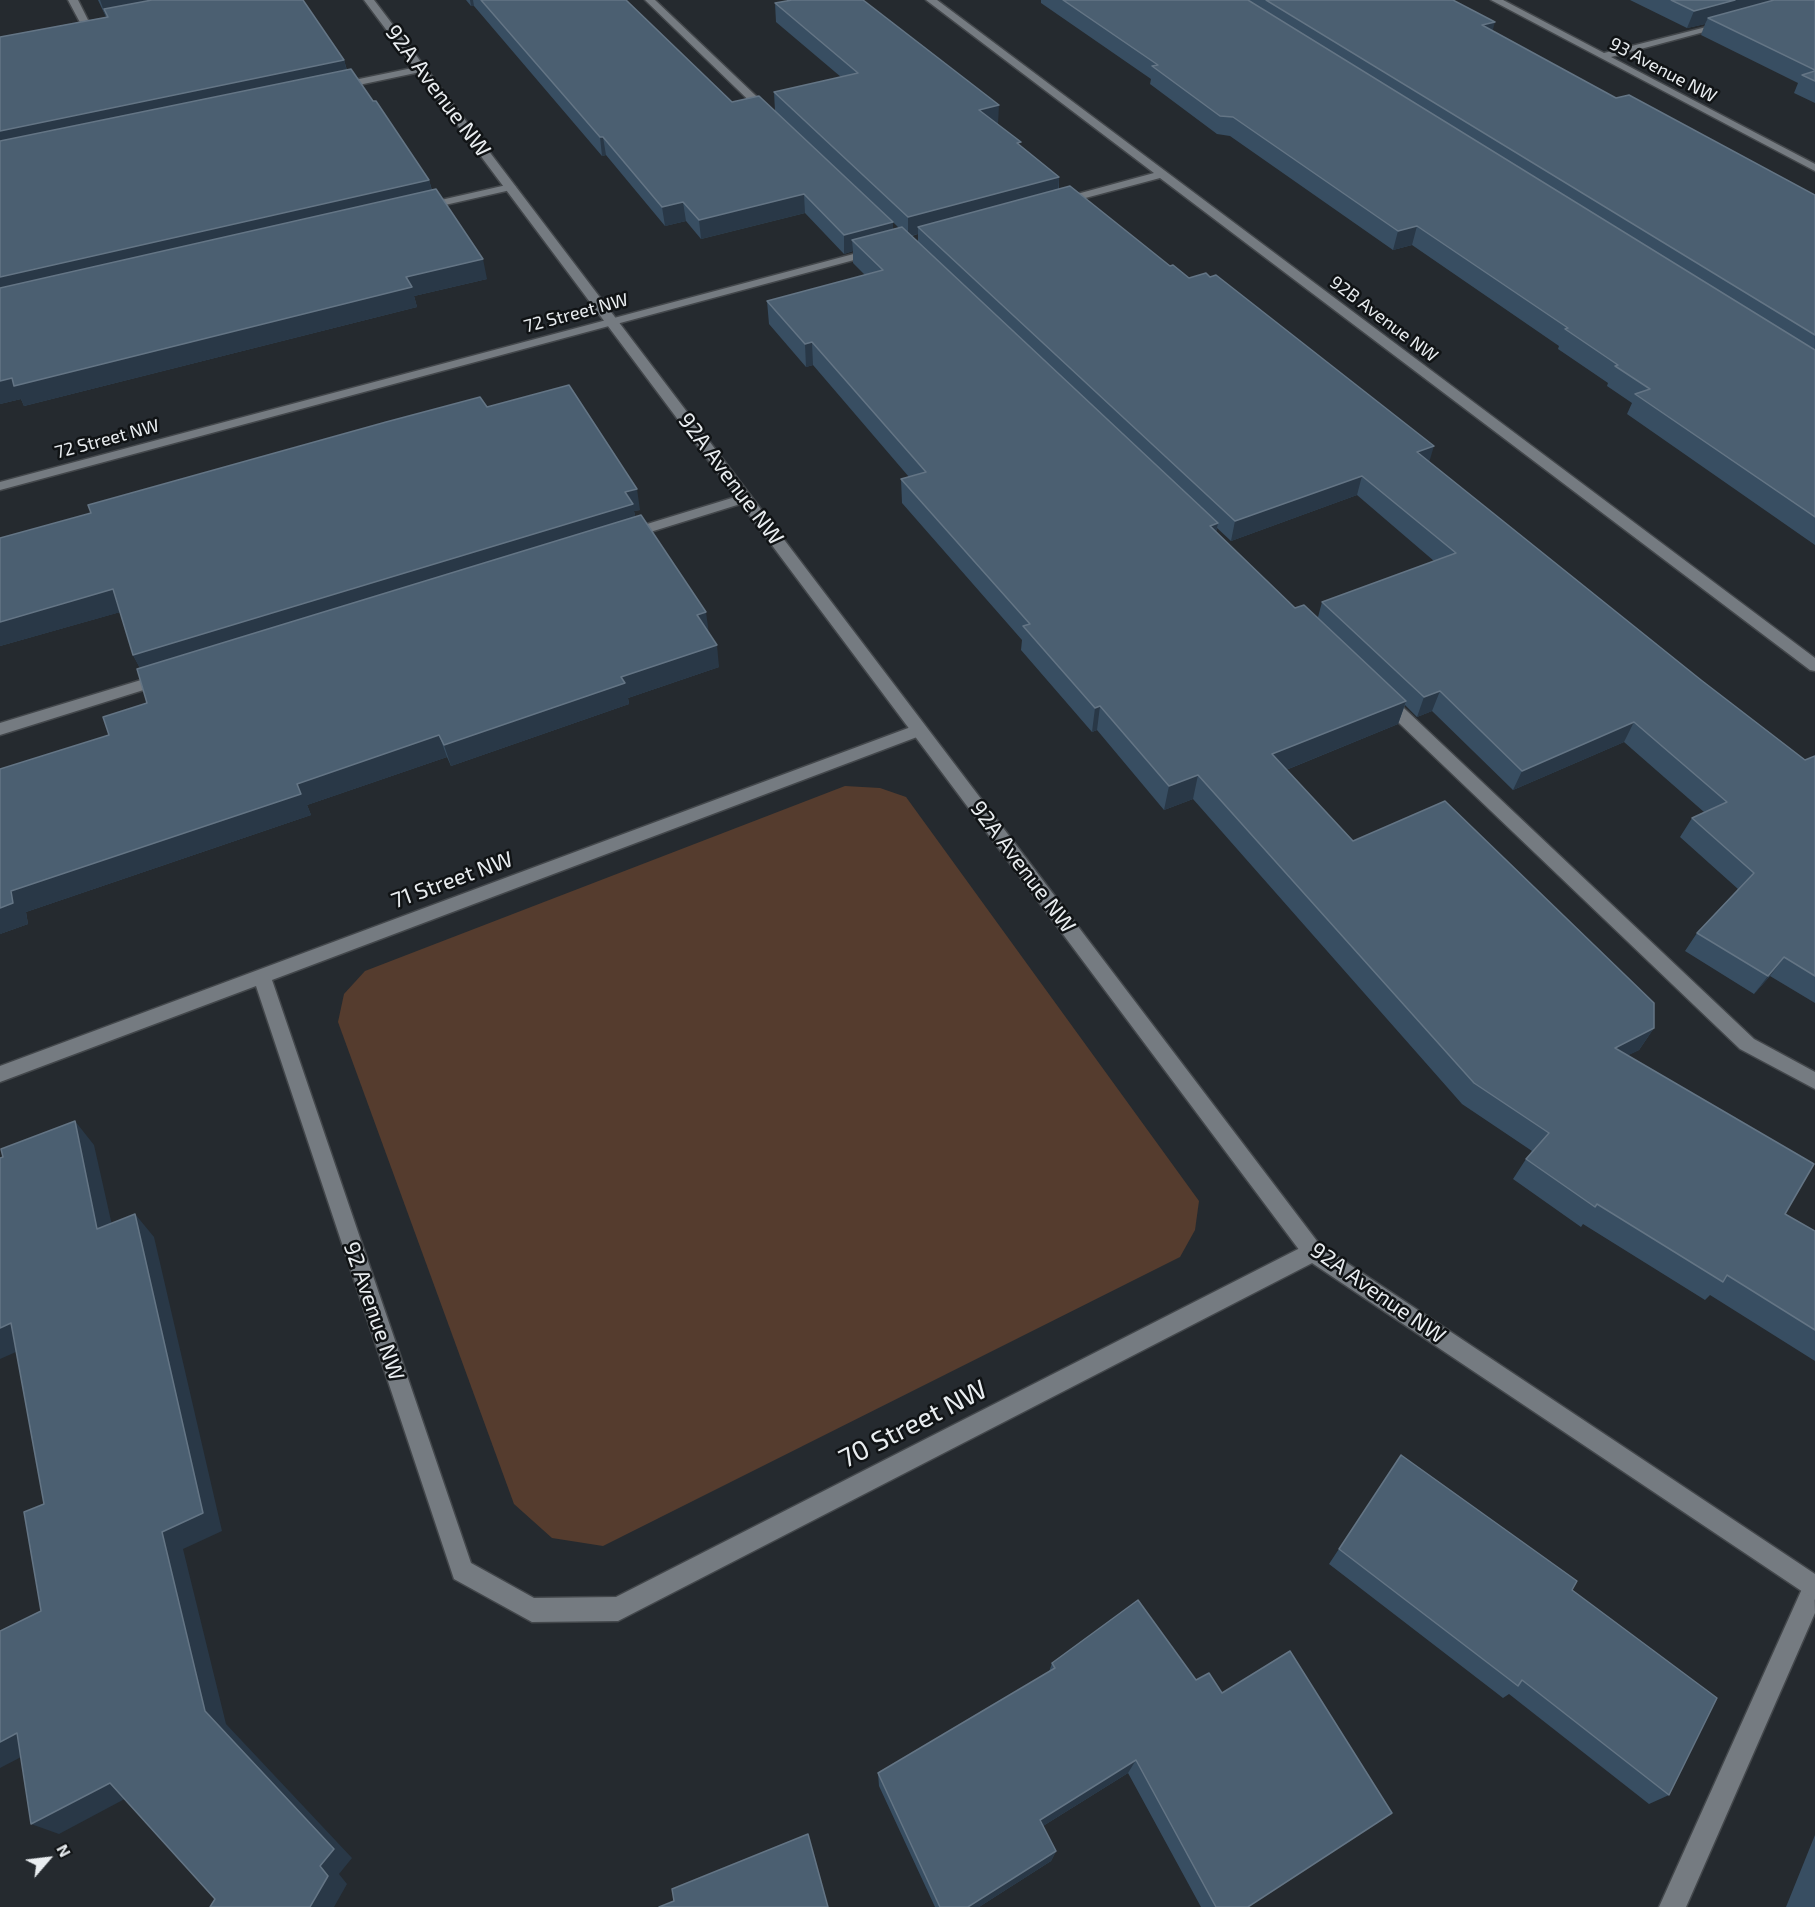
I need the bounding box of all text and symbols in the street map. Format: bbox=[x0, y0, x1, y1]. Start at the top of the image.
street label: 92A Avenue NW bbox=[380, 20, 496, 162]
street label: 93 Avenue NW bbox=[1606, 33, 1720, 107]
street label: 92B Avenue NW bbox=[1326, 271, 1442, 367]
street label: 72 Street NW bbox=[521, 289, 631, 337]
street label: 92A Avenue NW bbox=[673, 408, 789, 550]
street label: 72 Street NW bbox=[52, 415, 162, 463]
street label: 92A Avenue NW bbox=[965, 796, 1081, 938]
street label: 71 Street NW bbox=[388, 846, 516, 914]
street label: 92A Avenue NW bbox=[1305, 1237, 1451, 1349]
street label: 92 Avenue NW bbox=[338, 1238, 410, 1384]
street label: 70 Street NW bbox=[834, 1373, 992, 1475]
north arrow bbox=[18, 1829, 78, 1889]
text: N bbox=[53, 1841, 75, 1860]

